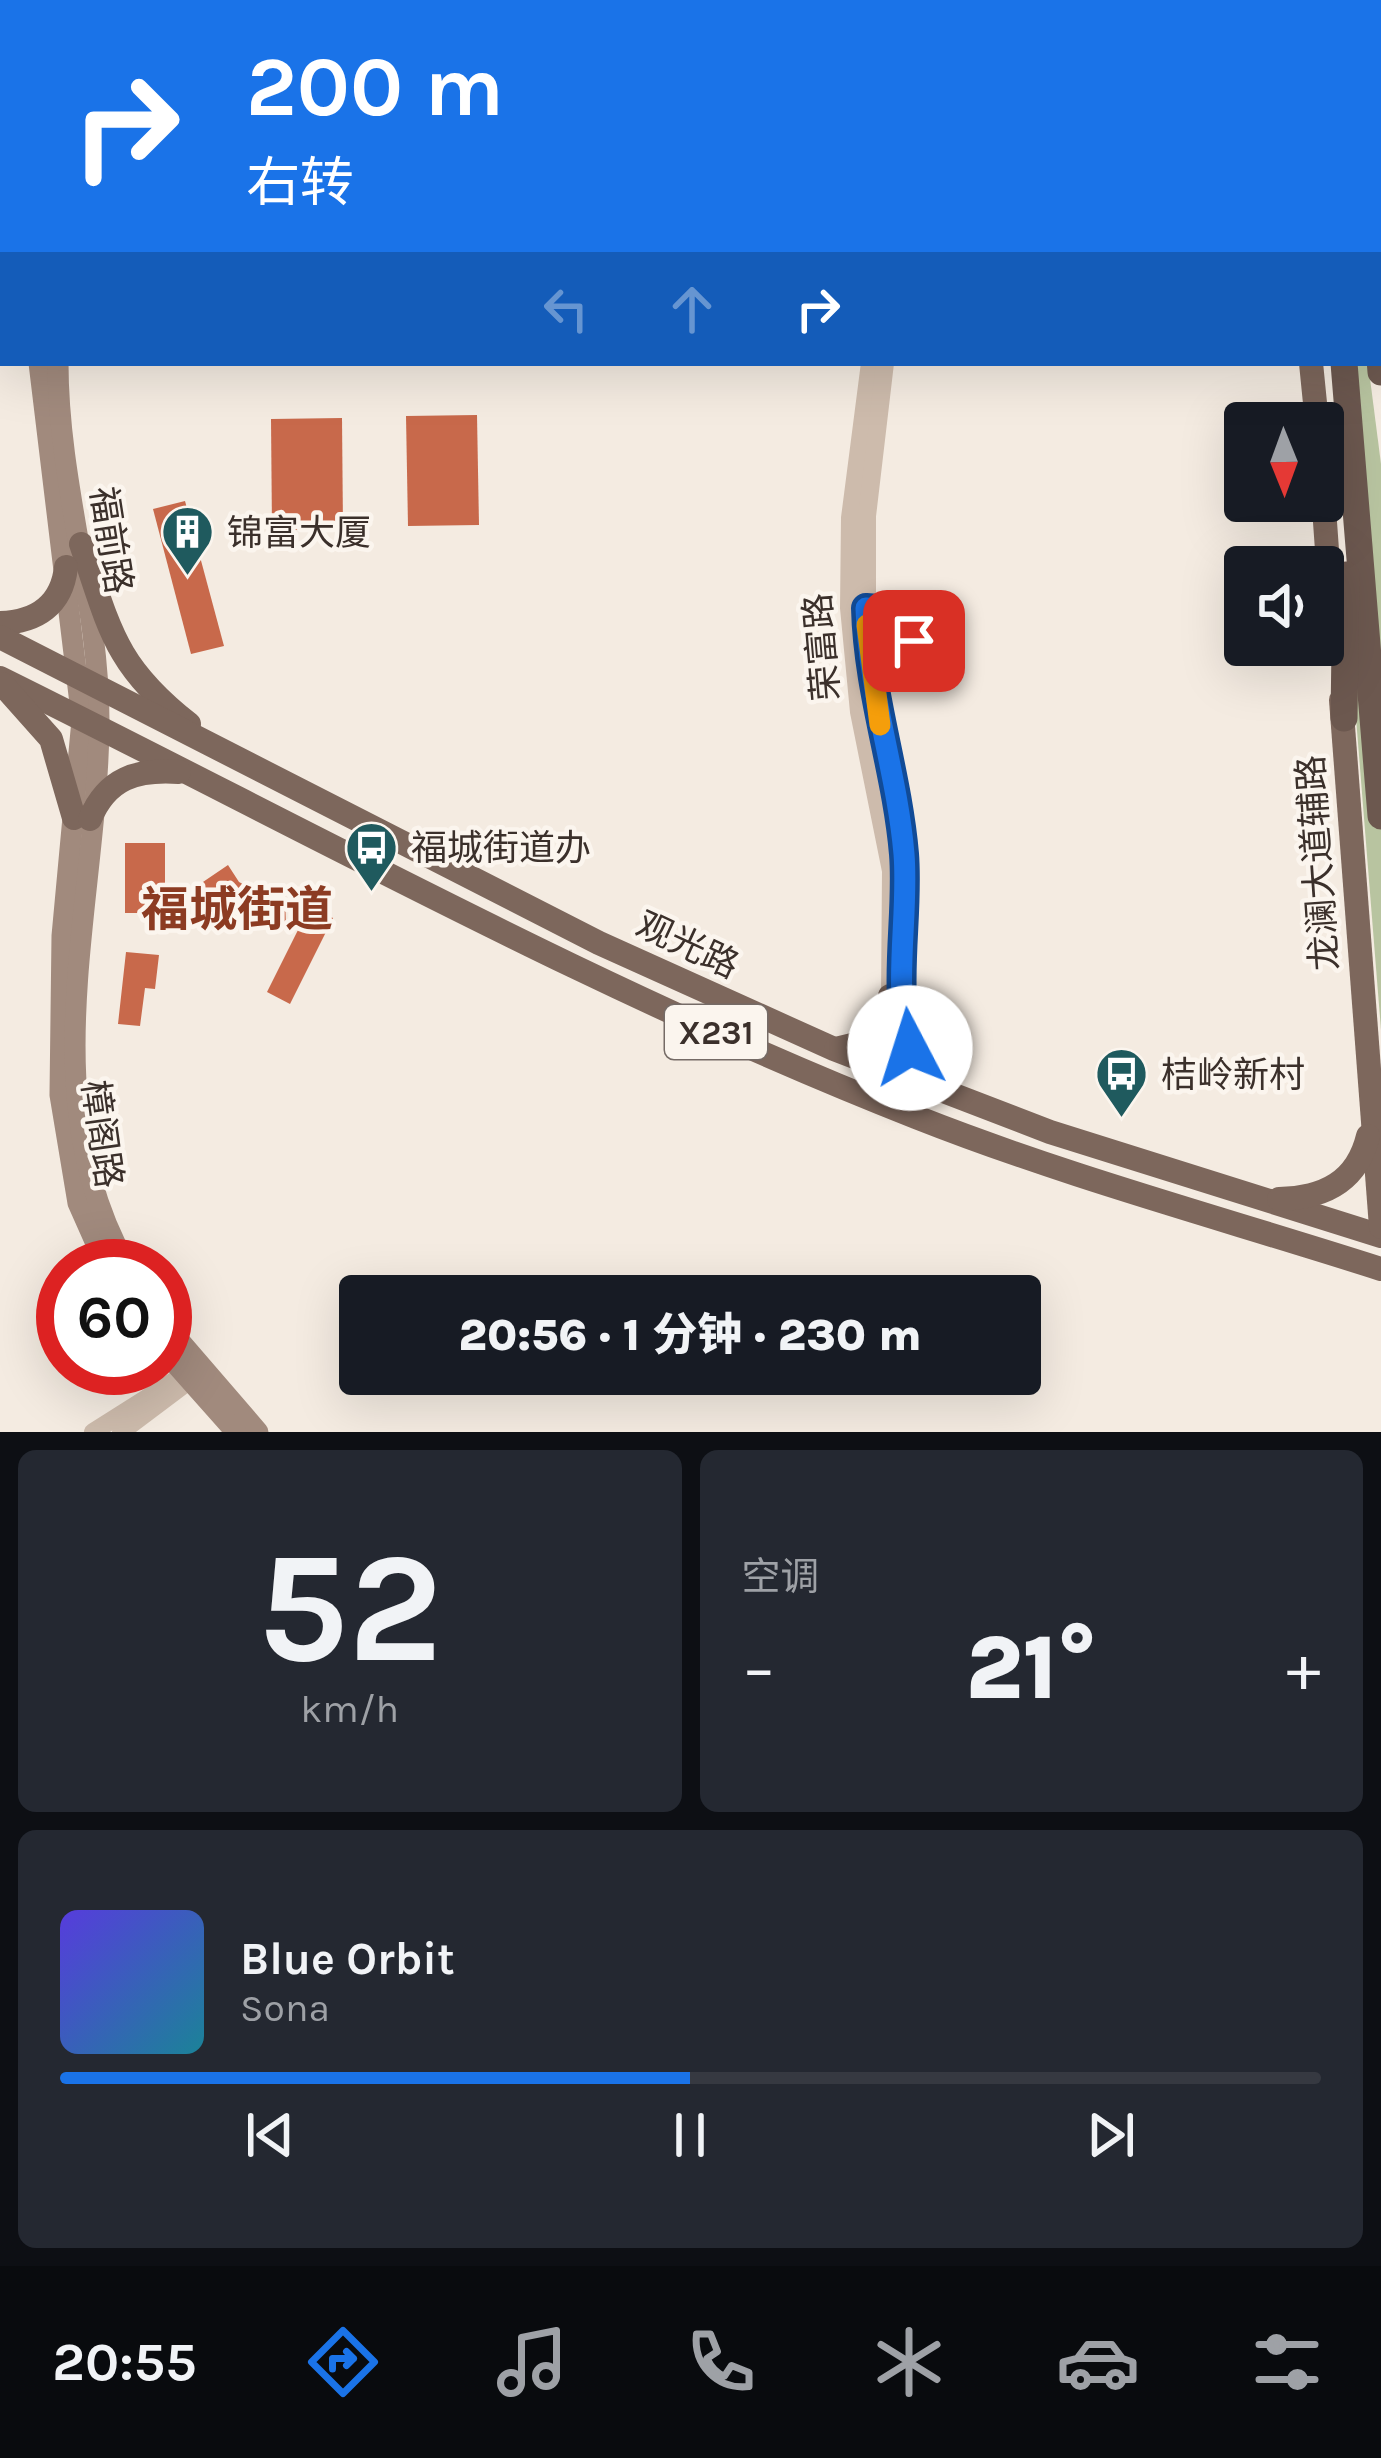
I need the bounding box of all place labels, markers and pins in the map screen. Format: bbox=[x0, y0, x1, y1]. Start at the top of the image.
building icon: 锦富大厦 bbox=[160, 504, 216, 578]
place label: 锦富大厦 bbox=[227, 512, 371, 554]
pin bbox=[863, 590, 965, 692]
bus stop icon: 福城街道办 bbox=[344, 819, 400, 893]
place label: 福城街道办 bbox=[411, 827, 591, 869]
bus stop icon: 桔岭新村 bbox=[1094, 1046, 1150, 1120]
place label: 桔岭新村 bbox=[1161, 1054, 1305, 1096]

